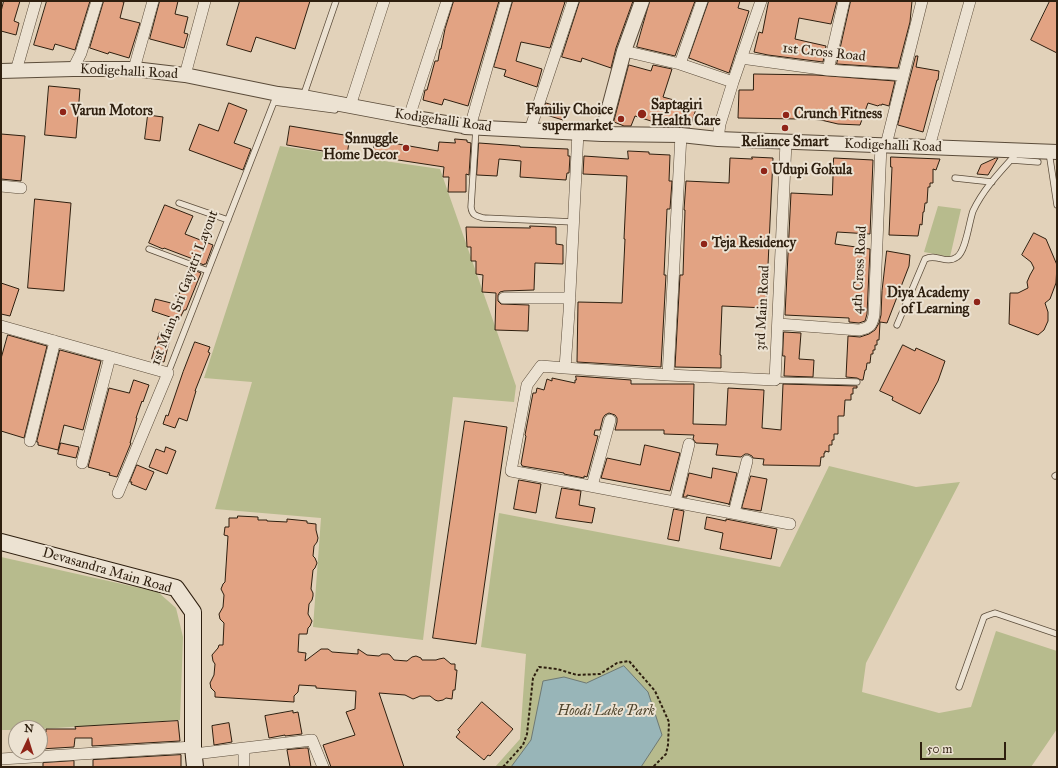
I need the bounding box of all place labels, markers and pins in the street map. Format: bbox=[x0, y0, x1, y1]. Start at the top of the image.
place label: Saptagiri Health Care bbox=[651, 98, 721, 130]
place label: Familiy Choice supermarket bbox=[526, 103, 613, 136]
place label: Varun Motors bbox=[71, 104, 153, 120]
marker: Varun Motors bbox=[58, 107, 68, 117]
place label: Crunch Fitness bbox=[794, 107, 882, 123]
marker: Saptagiri Health Care bbox=[636, 108, 648, 120]
marker: Crunch Fitness bbox=[781, 110, 791, 120]
marker: Familiy Choice supermarket bbox=[616, 114, 626, 124]
marker: Reliance Smart bbox=[780, 123, 790, 133]
place label: Snnuggle Home Decor bbox=[323, 132, 398, 164]
place label: Reliance Smart bbox=[741, 135, 829, 151]
marker: Snnuggle Home Decor bbox=[401, 143, 411, 153]
place label: Udupi Gokula bbox=[772, 163, 852, 179]
marker: Udupi Gokula bbox=[759, 166, 769, 176]
place label: Teja Residency bbox=[712, 236, 796, 252]
marker: Teja Residency bbox=[699, 239, 709, 249]
place label: Diya Academy of Learning bbox=[887, 286, 969, 318]
marker: Diya Academy of Learning bbox=[972, 297, 982, 307]

